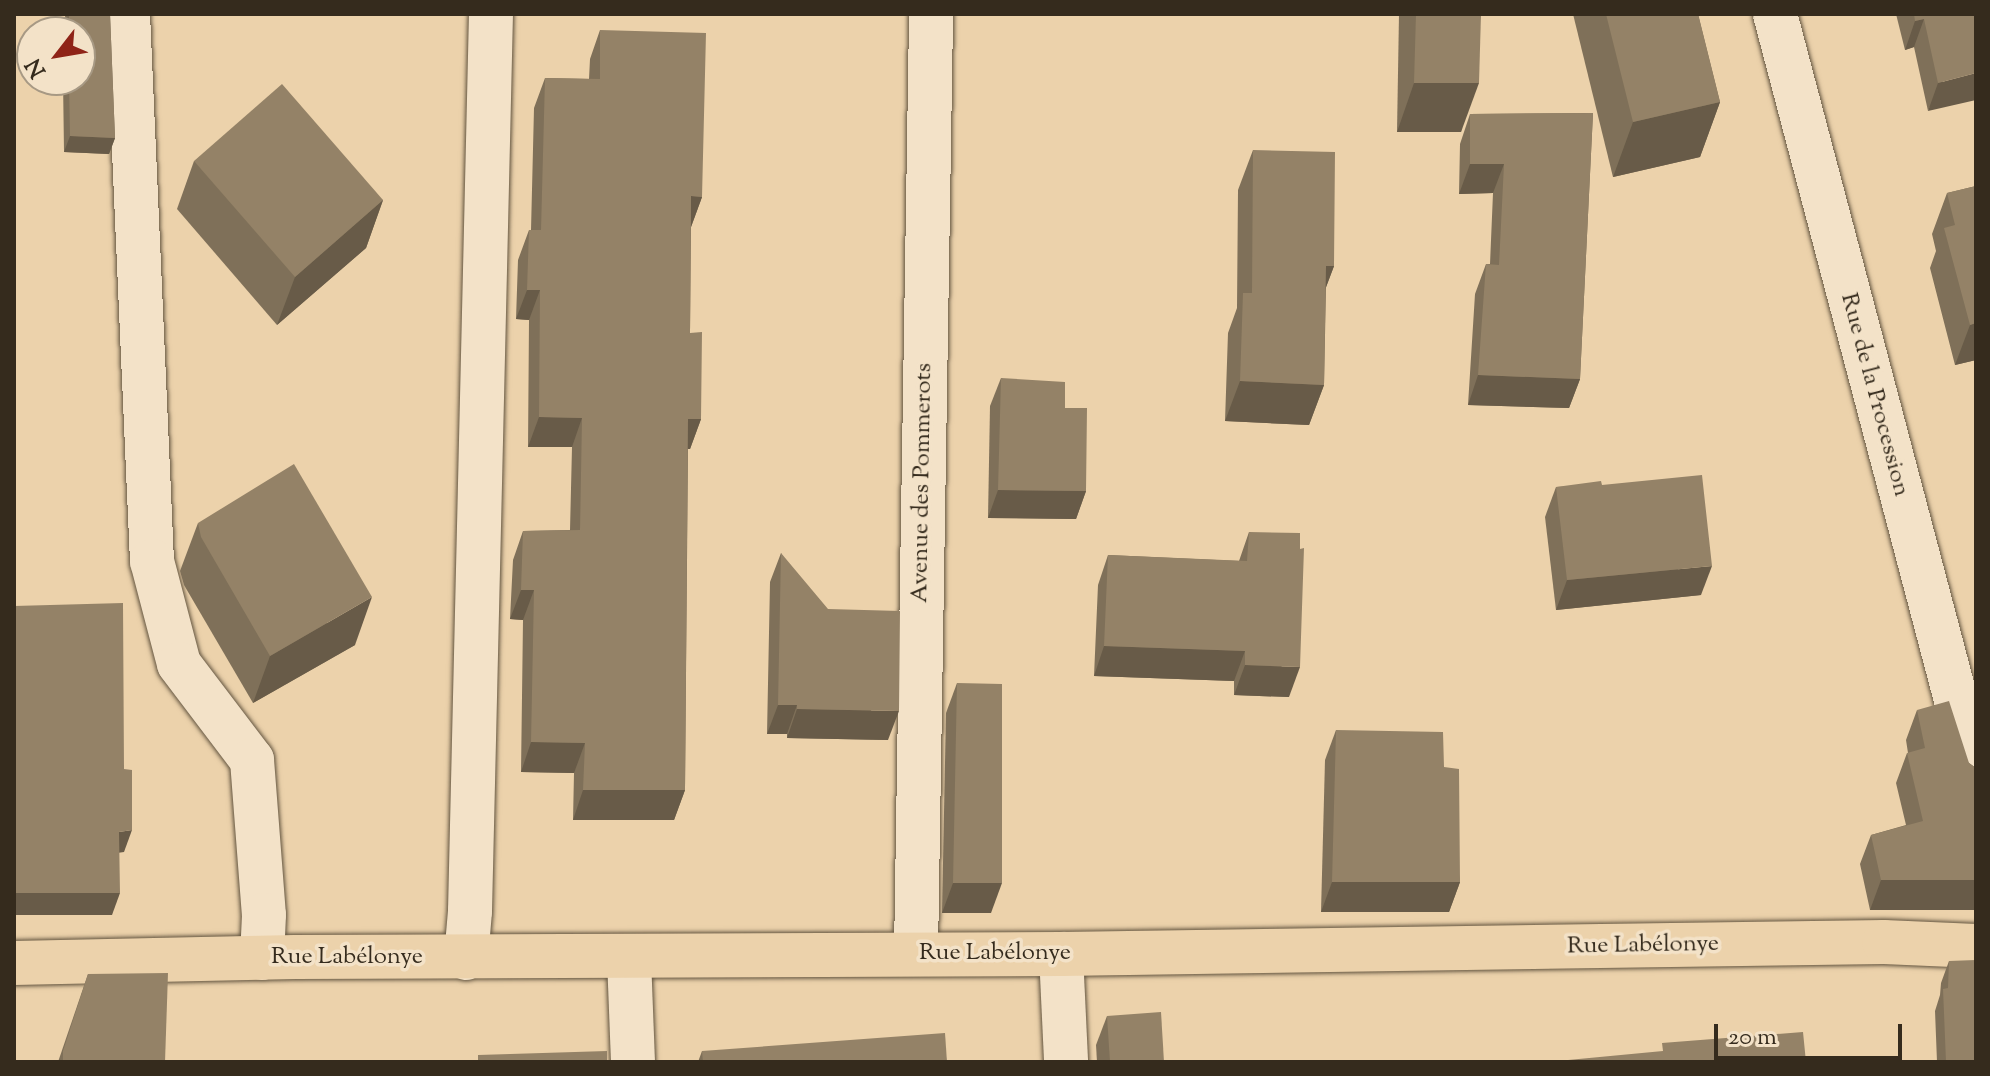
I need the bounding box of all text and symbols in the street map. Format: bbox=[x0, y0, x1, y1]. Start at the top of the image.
north arrow bbox=[16, 16, 96, 96]
text: N bbox=[19, 52, 55, 83]
street label: Rue de la Procession bbox=[1833, 290, 1915, 500]
street label: Avenue des Pommerots bbox=[907, 363, 939, 603]
street label: Rue Labélonye bbox=[1567, 930, 1719, 962]
street label: Rue Labélonye bbox=[919, 940, 1071, 968]
street label: Rue Labélonye bbox=[271, 944, 423, 972]
scale bar bbox=[1718, 1008, 1906, 1058]
text: 20 m bbox=[1728, 1021, 1777, 1055]

